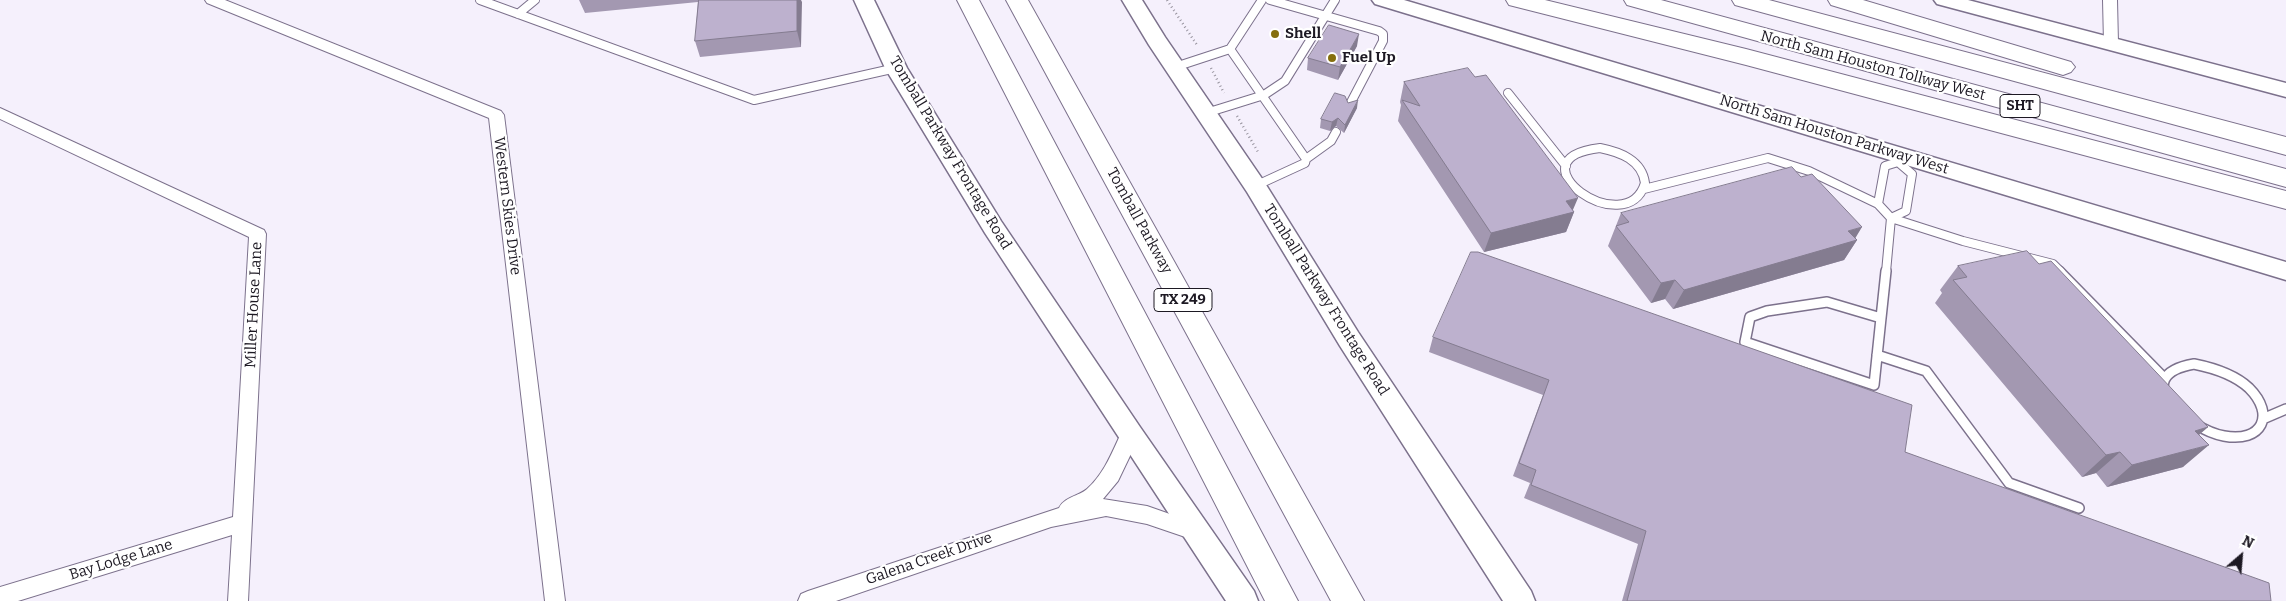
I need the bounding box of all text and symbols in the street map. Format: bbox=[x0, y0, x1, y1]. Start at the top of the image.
place label: Shell bbox=[1285, 25, 1321, 43]
street label: North Sam Houston Tollway West bbox=[1758, 27, 1988, 105]
marker: Shell bbox=[1269, 28, 1281, 40]
place label: Fuel Up bbox=[1342, 49, 1396, 67]
marker: Fuel Up bbox=[1326, 52, 1338, 64]
street label: Tomball Parkway Frontage Road bbox=[885, 53, 1015, 253]
street label: North Sam Houston Parkway West bbox=[1717, 92, 1951, 178]
road number: SHT bbox=[2000, 94, 2040, 118]
street label: Western Skies Drive bbox=[490, 136, 524, 276]
street label: Tomball Parkway bbox=[1102, 165, 1176, 277]
street label: Tomball Parkway Frontage Road bbox=[1260, 201, 1392, 399]
street label: Miller House Lane bbox=[242, 241, 266, 369]
road number: TX 249 bbox=[1154, 288, 1212, 312]
street label: Galena Creek Drive bbox=[863, 529, 995, 589]
north arrow bbox=[2216, 531, 2266, 581]
text: N bbox=[2239, 532, 2257, 552]
street label: Bay Lodge Lane bbox=[67, 536, 175, 584]

